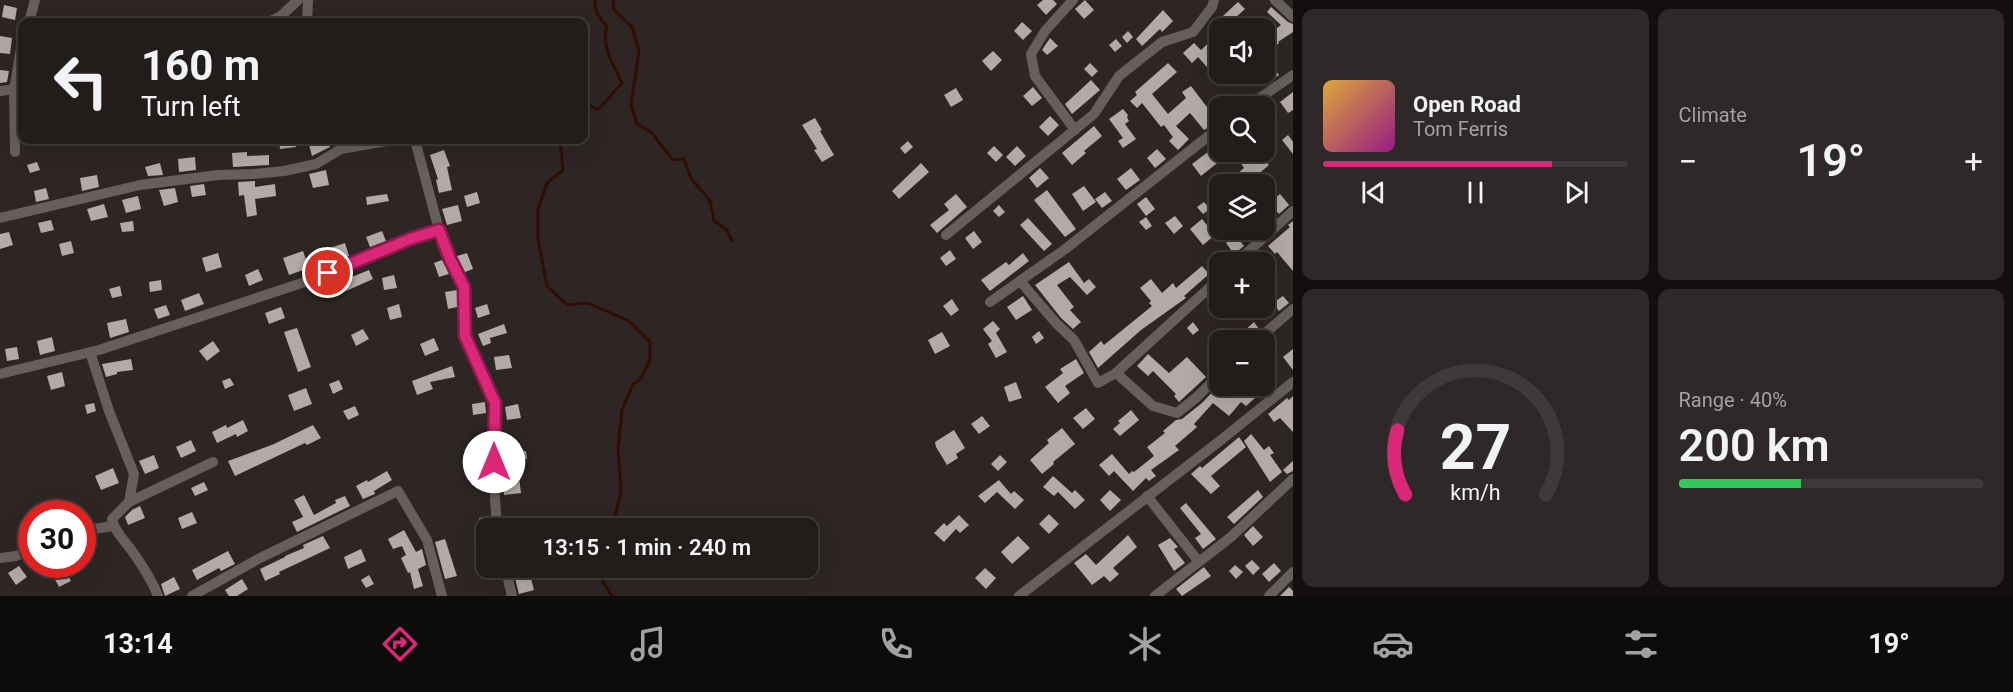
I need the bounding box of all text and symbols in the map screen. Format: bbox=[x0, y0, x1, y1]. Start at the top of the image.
map controls bbox=[1209, 18, 1275, 396]
button: sound bbox=[1209, 18, 1275, 84]
text: 160 m bbox=[141, 41, 260, 90]
icon: left bbox=[42, 42, 120, 120]
text: Turn left bbox=[141, 91, 241, 123]
text: Open Road bbox=[1413, 92, 1521, 117]
button: search bbox=[1209, 96, 1275, 162]
text: Climate bbox=[1679, 103, 1747, 127]
text: Tom Ferris bbox=[1413, 117, 1508, 141]
text: 19° bbox=[1796, 134, 1865, 187]
text: − bbox=[1679, 142, 1697, 181]
text: + bbox=[1964, 142, 1983, 181]
button: layers bbox=[1209, 174, 1275, 240]
icon: previous bbox=[1357, 176, 1390, 209]
icon: pause bbox=[1459, 176, 1492, 209]
icon: next bbox=[1560, 176, 1593, 209]
pin bbox=[302, 247, 353, 298]
button: + bbox=[1209, 252, 1275, 318]
icon: arrive bbox=[311, 256, 344, 289]
button: − bbox=[1209, 330, 1275, 396]
text: Range · 40% bbox=[1679, 388, 1787, 412]
text: 27 bbox=[1439, 411, 1511, 484]
text: 200 km bbox=[1679, 419, 1830, 472]
position arrow bbox=[462, 430, 526, 494]
text: km/h bbox=[1450, 480, 1500, 505]
speed limit sign: 30 bbox=[18, 500, 96, 578]
text: 13:15 · 1 min · 240 m bbox=[543, 535, 751, 560]
icon: directions bbox=[379, 623, 421, 665]
icon: music bbox=[627, 623, 669, 665]
icon: phone bbox=[875, 623, 917, 665]
icon: climate bbox=[1124, 623, 1166, 665]
icon: car bbox=[1372, 623, 1414, 665]
icon: filters bbox=[1620, 623, 1662, 665]
text: 13:14 bbox=[103, 628, 173, 660]
text: 19° bbox=[1868, 628, 1910, 660]

